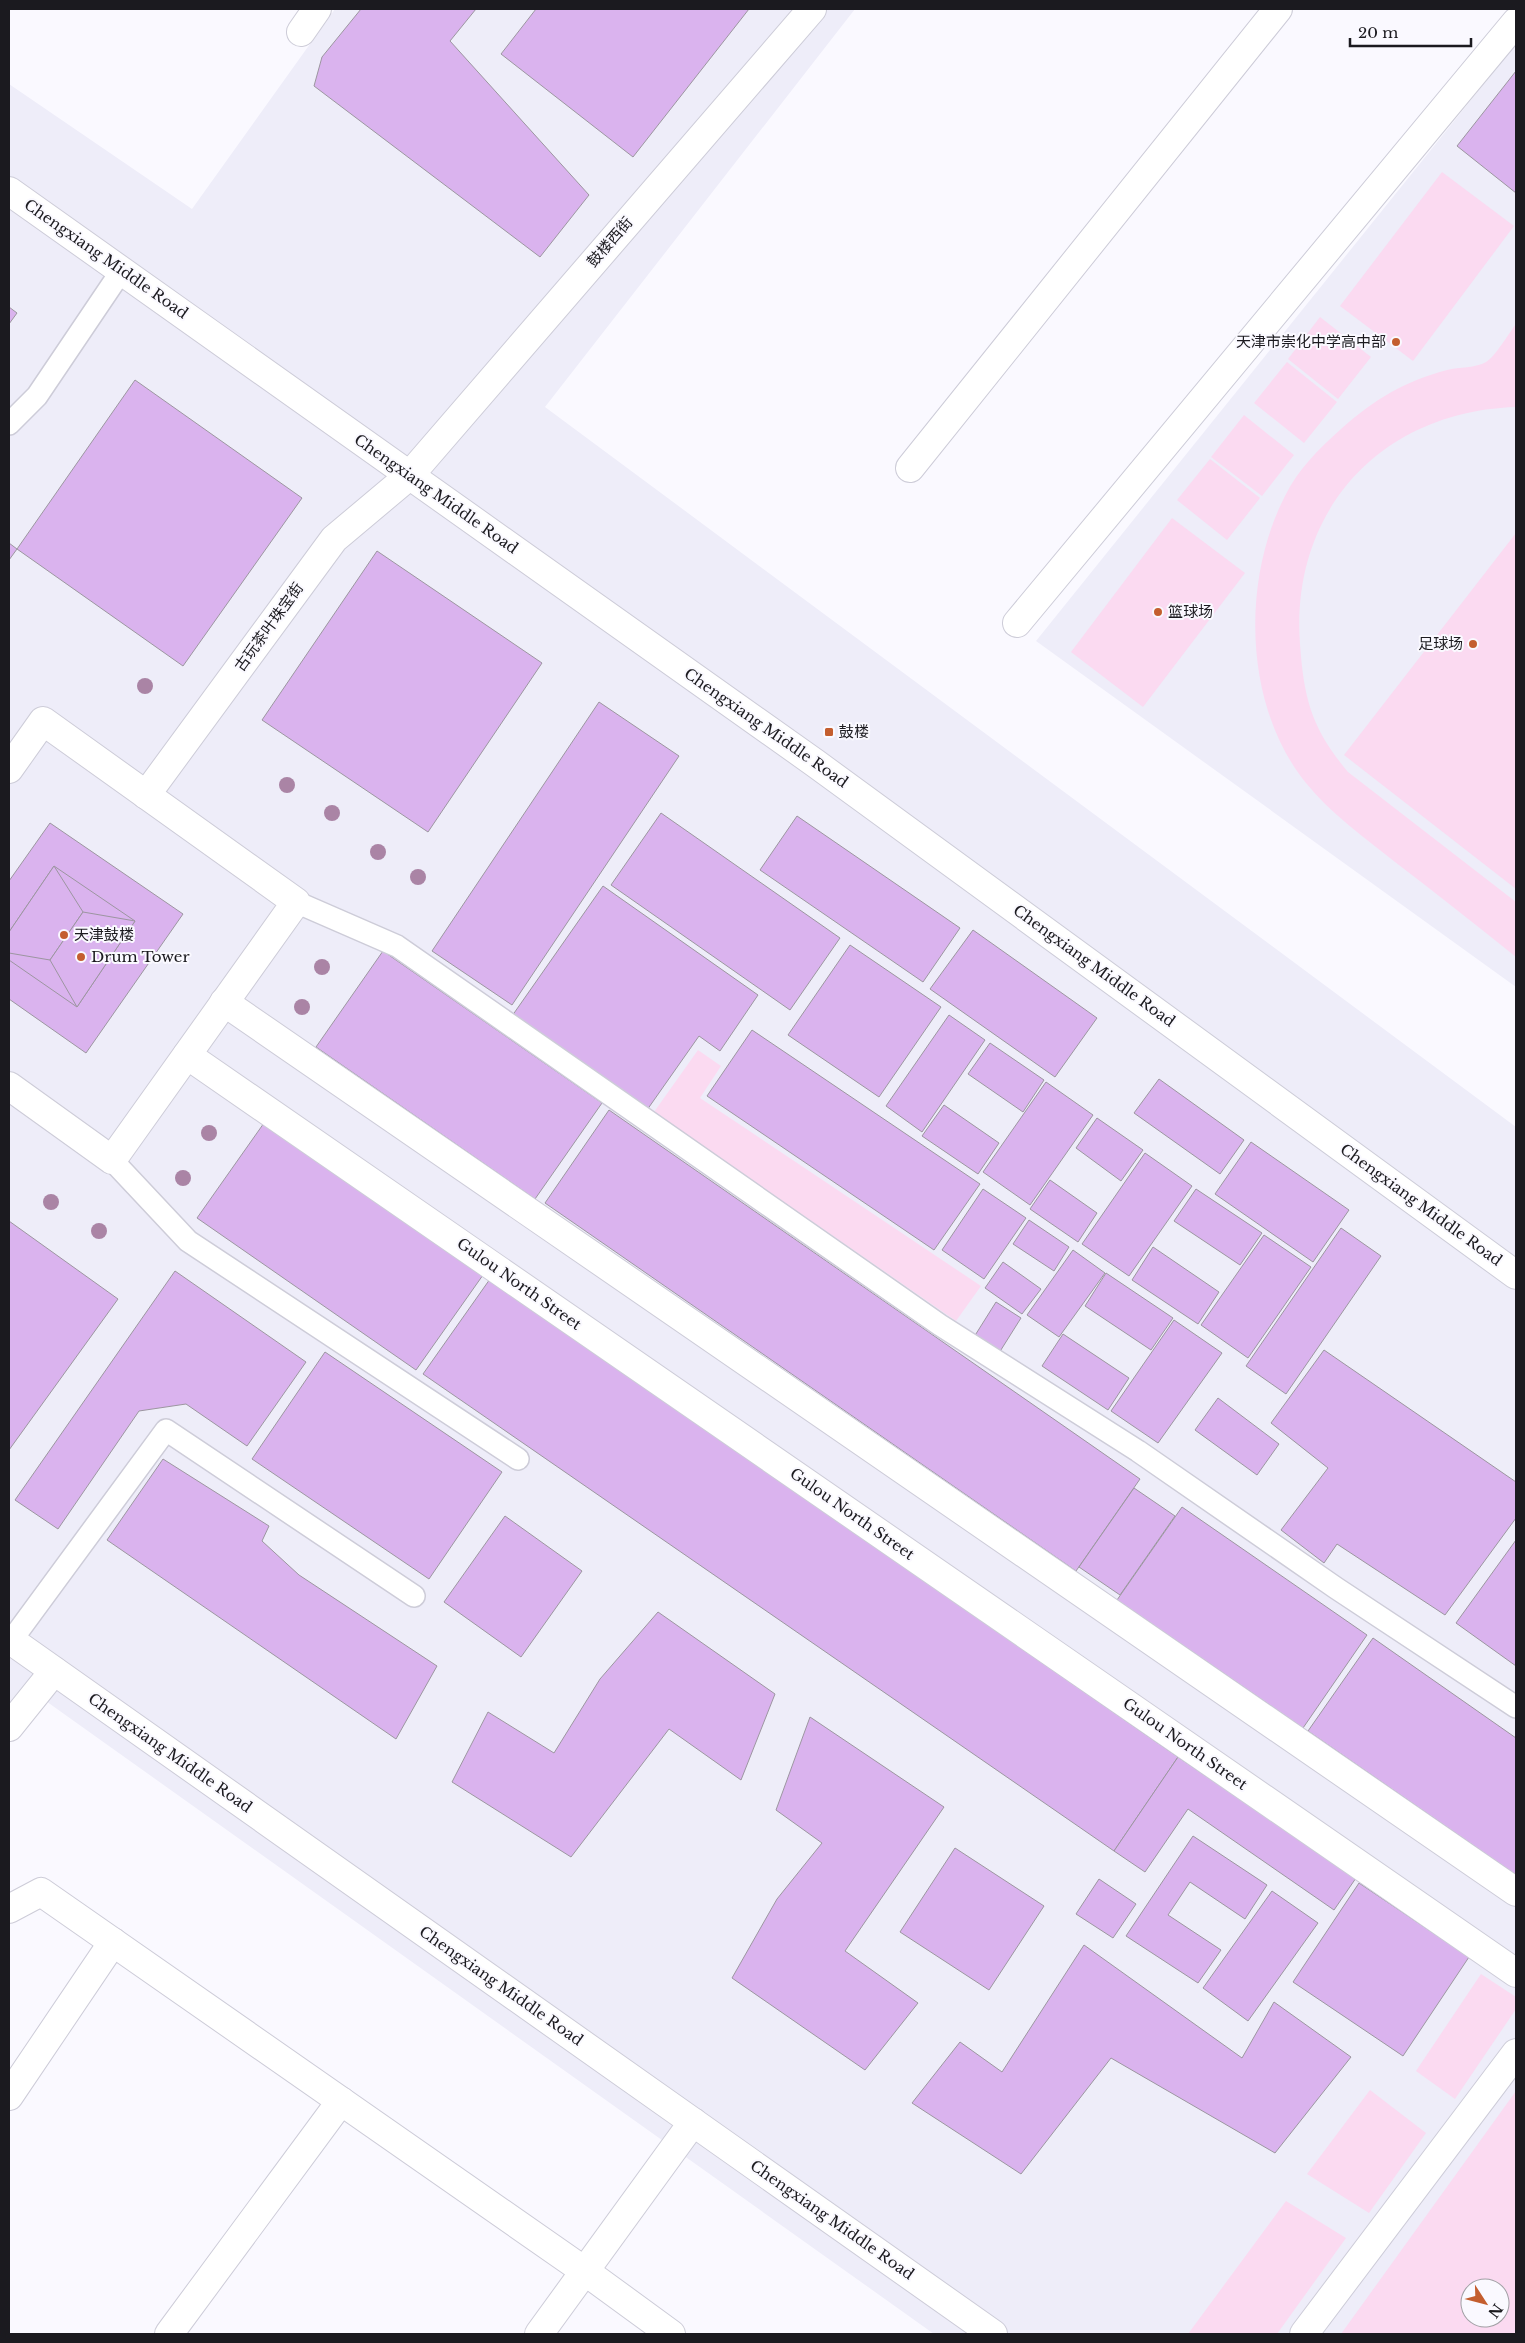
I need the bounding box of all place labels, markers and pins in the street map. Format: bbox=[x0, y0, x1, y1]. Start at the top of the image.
place label: 天津市崇化中学高中部 bbox=[1236, 332, 1386, 351]
marker: 天津市崇化中学高中部 bbox=[1390, 336, 1402, 348]
place label: 篮球场 bbox=[1168, 602, 1213, 621]
marker: 篮球场 bbox=[1152, 606, 1164, 618]
place label: 足球场 bbox=[1418, 634, 1463, 653]
marker: 足球场 bbox=[1467, 638, 1479, 650]
place label: 鼓楼 bbox=[839, 722, 869, 741]
marker: 鼓楼 bbox=[823, 726, 835, 738]
place label: 天津鼓楼 bbox=[74, 925, 134, 944]
marker: 天津鼓楼 bbox=[58, 929, 70, 941]
place label: Drum Tower bbox=[91, 947, 190, 966]
marker: Drum Tower bbox=[75, 951, 87, 963]

